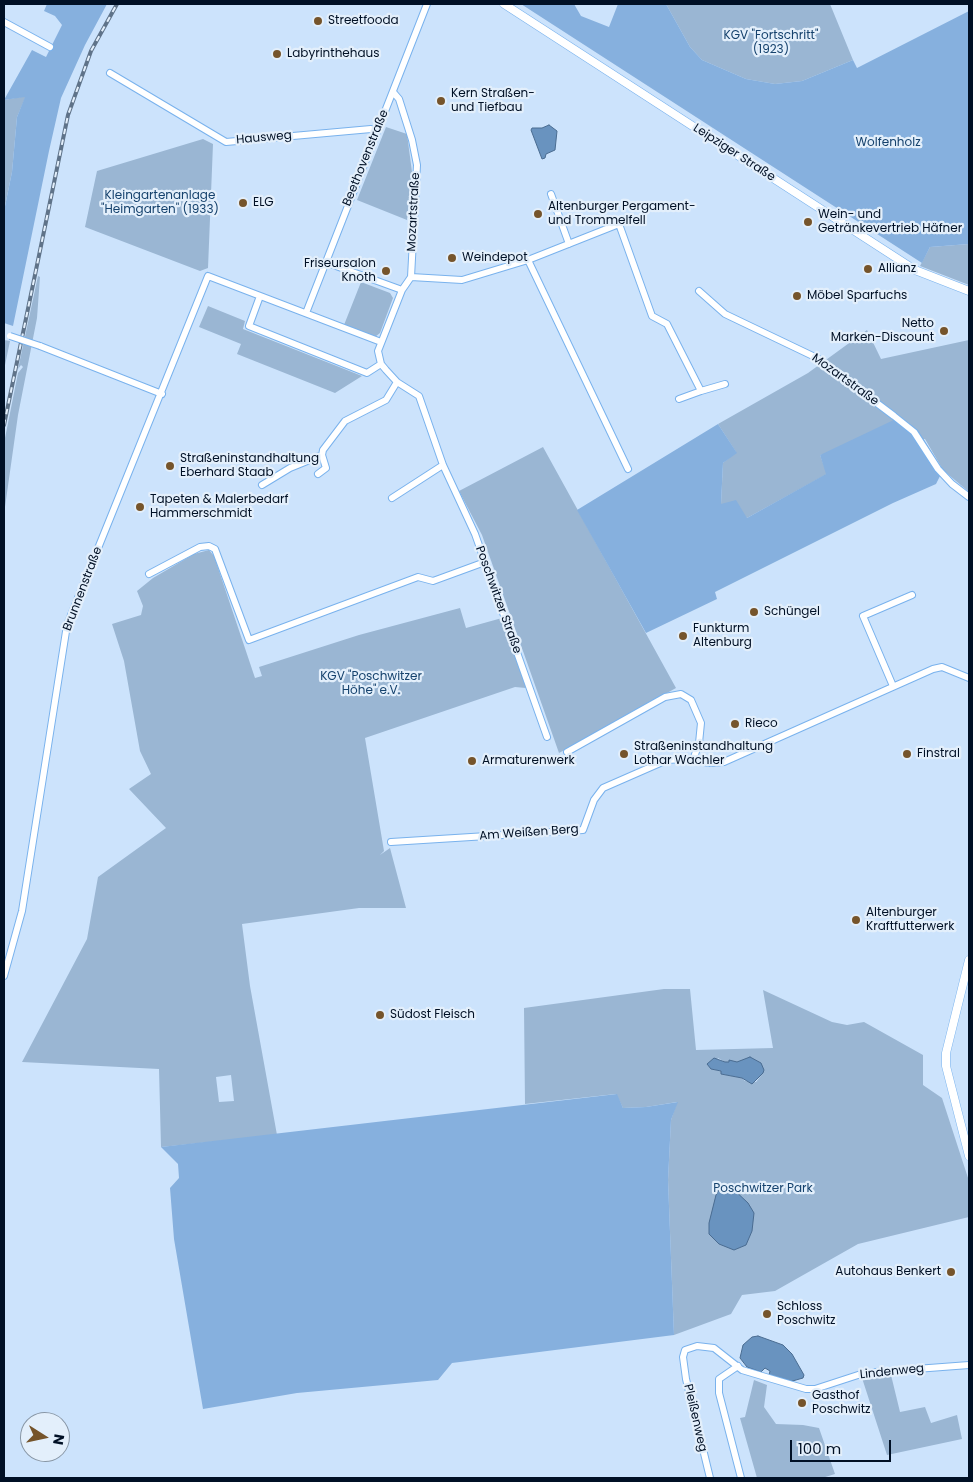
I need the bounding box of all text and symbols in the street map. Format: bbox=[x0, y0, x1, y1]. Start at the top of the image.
place label: Streetfooda bbox=[328, 14, 399, 28]
marker: Streetfooda bbox=[312, 15, 324, 27]
park label: KGV "Fortschritt" (1923) bbox=[724, 29, 818, 57]
place label: Labyrinthehaus bbox=[287, 47, 379, 61]
marker: Labyrinthehaus bbox=[271, 48, 283, 60]
place label: Kern Straßen- und Tiefbau bbox=[451, 87, 535, 115]
marker: Kern Straßen- und Tiefbau bbox=[435, 95, 447, 107]
street label: Beethovenstraße bbox=[340, 108, 392, 208]
street label: Leipziger Straße bbox=[690, 121, 778, 185]
street label: Hausweg bbox=[236, 128, 292, 148]
park label: Wolfenholz bbox=[855, 136, 921, 150]
street label: Mozartstraße bbox=[405, 172, 423, 252]
park label: Kleingartenanlage "Heimgarten" (1933) bbox=[101, 189, 219, 217]
place label: ELG bbox=[253, 196, 274, 210]
marker: ELG bbox=[237, 197, 249, 209]
place label: Altenburger Pergament- und Trommelfell bbox=[548, 200, 696, 228]
marker: Altenburger Pergament- und Trommelfell bbox=[532, 208, 544, 220]
place label: Wein- und Getränkevertrieb Häfner bbox=[818, 208, 962, 236]
marker: Wein- und Getränkevertrieb Häfner bbox=[802, 216, 814, 228]
place label: Weindepot bbox=[462, 251, 527, 265]
marker: Weindepot bbox=[446, 252, 458, 264]
place label: Friseursalon Knoth bbox=[304, 257, 376, 285]
place label: Allianz bbox=[878, 262, 916, 276]
marker: Allianz bbox=[862, 263, 874, 275]
marker: Friseursalon Knoth bbox=[380, 265, 392, 277]
place label: Möbel Sparfuchs bbox=[807, 289, 907, 303]
marker: Möbel Sparfuchs bbox=[791, 290, 803, 302]
place label: Netto Marken-Discount bbox=[831, 317, 934, 345]
marker: Netto Marken-Discount bbox=[938, 325, 950, 337]
street label: Mozartstraße bbox=[809, 351, 881, 409]
place label: Straßeninstandhaltung Eberhard Staab bbox=[180, 452, 319, 480]
marker: Straßeninstandhaltung Eberhard Staab bbox=[164, 460, 176, 472]
place label: Tapeten & Malerbedarf Hammerschmidt bbox=[150, 493, 288, 521]
marker: Tapeten & Malerbedarf Hammerschmidt bbox=[134, 501, 146, 513]
street label: Poschwitzer Straße bbox=[472, 544, 524, 656]
street label: Brunnenstraße bbox=[60, 545, 106, 633]
place label: Schüngel bbox=[764, 605, 820, 619]
marker: Schüngel bbox=[748, 606, 760, 618]
place label: Funkturm Altenburg bbox=[693, 622, 752, 650]
marker: Funkturm Altenburg bbox=[677, 630, 689, 642]
park label: KGV "Poschwitzer Höhe" e.V. bbox=[320, 670, 422, 698]
place label: Rieco bbox=[745, 717, 778, 731]
marker: Rieco bbox=[729, 718, 741, 730]
place label: Straßeninstandhaltung Lothar Wachler bbox=[634, 740, 773, 768]
place label: Finstral bbox=[917, 747, 960, 761]
marker: Straßeninstandhaltung Lothar Wachler bbox=[618, 748, 630, 760]
marker: Finstral bbox=[901, 748, 913, 760]
place label: Armaturenwerk bbox=[482, 754, 575, 768]
marker: Armaturenwerk bbox=[466, 755, 478, 767]
street label: Am Weißen Berg bbox=[479, 822, 579, 844]
place label: Altenburger Kraftfutterwerk bbox=[866, 906, 954, 934]
marker: Altenburger Kraftfutterwerk bbox=[850, 914, 862, 926]
place label: Südost Fleisch bbox=[390, 1008, 475, 1022]
marker: Südost Fleisch bbox=[374, 1009, 386, 1021]
park label: Poschwitzer Park bbox=[713, 1182, 813, 1196]
place label: Autohaus Benkert bbox=[835, 1265, 941, 1279]
marker: Autohaus Benkert bbox=[945, 1266, 957, 1278]
place label: Schloss Poschwitz bbox=[777, 1300, 835, 1328]
marker: Schloss Poschwitz bbox=[761, 1308, 773, 1320]
street label: Lindenweg bbox=[859, 1361, 925, 1383]
street label: Pleißenweg bbox=[680, 1383, 710, 1453]
place label: Gasthof Poschwitz bbox=[812, 1389, 870, 1417]
marker: Gasthof Poschwitz bbox=[796, 1397, 808, 1409]
north arrow bbox=[20, 1412, 70, 1462]
scale bar bbox=[793, 1430, 894, 1462]
text: N bbox=[48, 1433, 70, 1446]
text: 100 m bbox=[798, 1438, 841, 1459]

